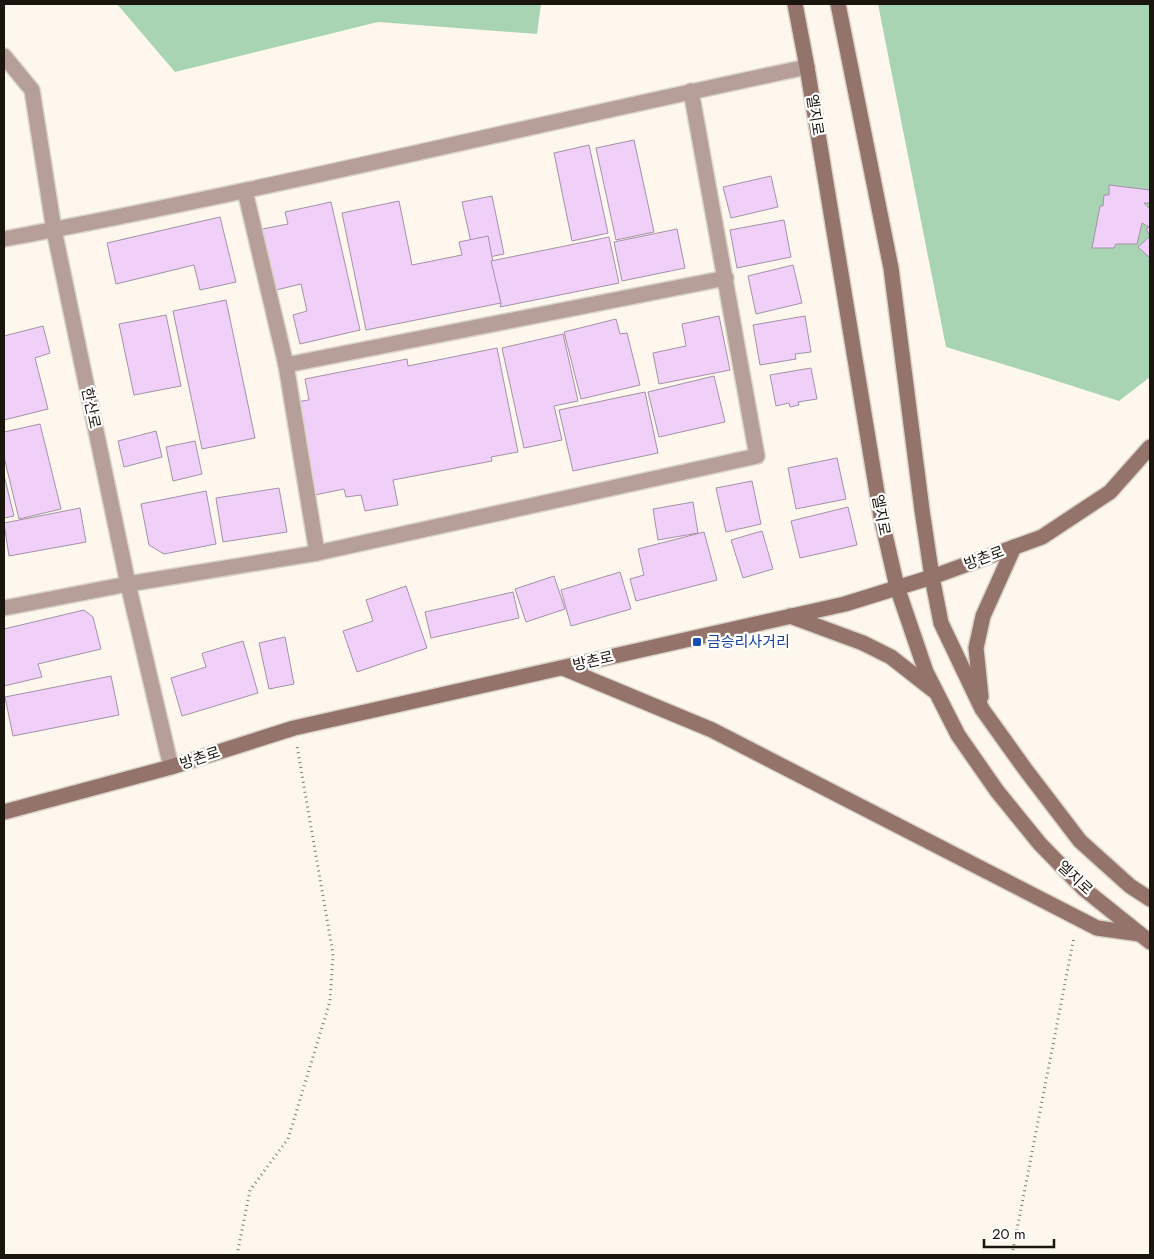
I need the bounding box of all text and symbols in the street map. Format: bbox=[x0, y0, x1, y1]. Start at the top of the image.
street label: 엘지로 bbox=[801, 93, 829, 137]
street label: 한산로 bbox=[76, 385, 106, 431]
street label: 엘지로 bbox=[866, 493, 896, 537]
street label: 방촌로 bbox=[961, 541, 1007, 575]
place label: 금승리사거리 bbox=[707, 631, 790, 653]
marker: 금승리사거리 bbox=[691, 636, 703, 648]
street label: 방촌로 bbox=[570, 646, 616, 676]
street label: 방촌로 bbox=[177, 741, 223, 775]
street label: 엘지로 bbox=[1052, 856, 1098, 900]
scale bar bbox=[984, 1216, 1054, 1248]
text: 20 m bbox=[992, 1223, 1026, 1245]

